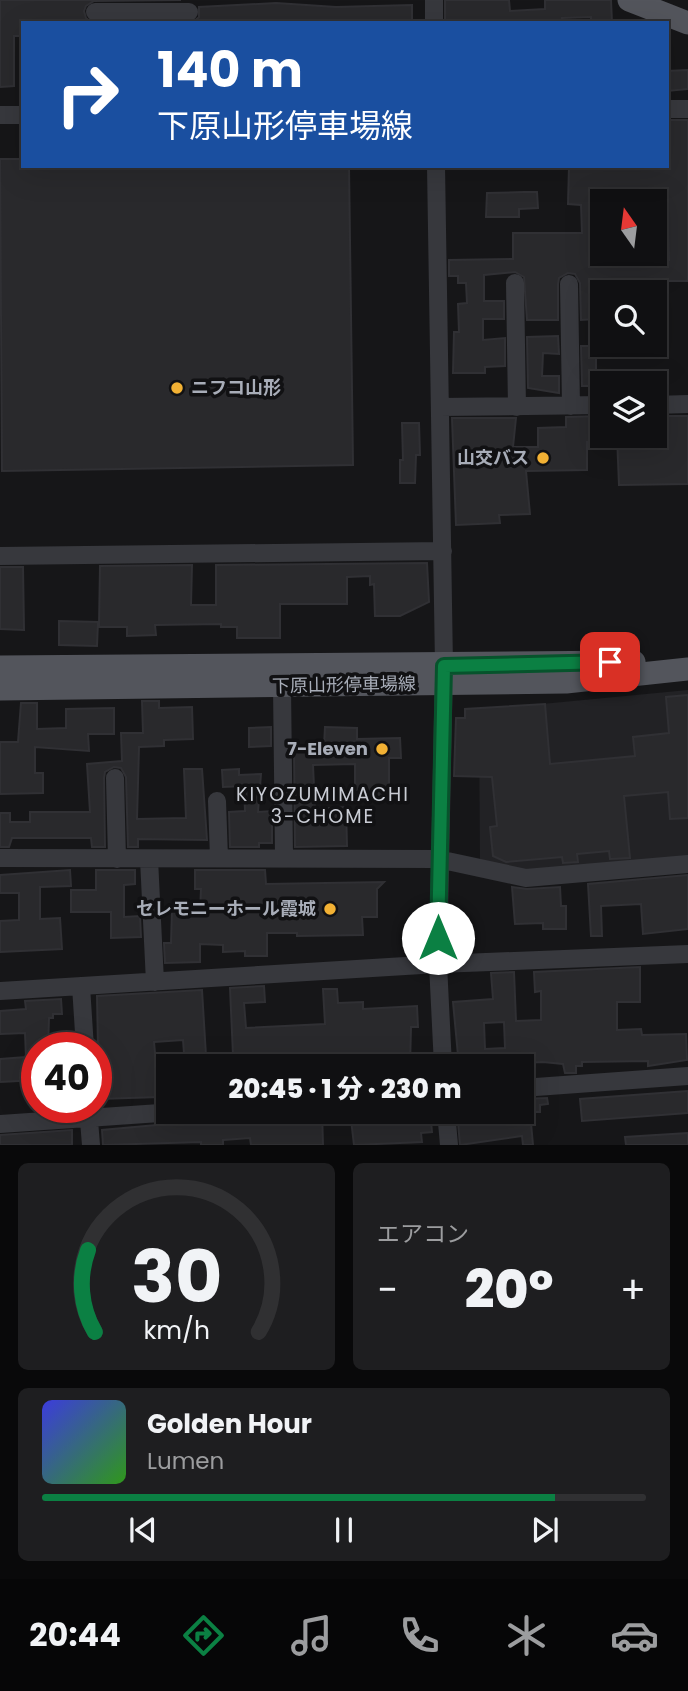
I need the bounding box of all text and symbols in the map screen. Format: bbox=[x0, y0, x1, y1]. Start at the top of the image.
text: 140 m bbox=[157, 36, 303, 104]
icon: right bbox=[42, 49, 133, 140]
text: 下原山形停車場線 bbox=[157, 103, 413, 148]
north arrow bbox=[590, 189, 667, 266]
map controls bbox=[590, 189, 667, 448]
button: search bbox=[590, 280, 667, 357]
button: layers bbox=[590, 371, 667, 448]
place label: ニフコ山形 bbox=[191, 375, 281, 400]
marker: ニフコ山形 bbox=[169, 380, 185, 396]
place label: 山交バス bbox=[457, 445, 529, 470]
marker: 山交バス bbox=[535, 450, 551, 466]
pin bbox=[580, 632, 640, 692]
icon: arrive bbox=[591, 643, 629, 681]
street label: 下原山形停車場線 bbox=[272, 671, 416, 698]
place label: 7-Eleven bbox=[287, 736, 368, 761]
marker: 7-Eleven bbox=[374, 741, 390, 757]
district label: KIYOZUMIMACHI 3-CHOME bbox=[236, 781, 410, 830]
place label: セレモニーホール霞城 bbox=[136, 896, 316, 921]
marker: セレモニーホール霞城 bbox=[322, 901, 338, 917]
position arrow bbox=[401, 901, 475, 975]
speed limit sign: 40 bbox=[21, 1032, 112, 1123]
text: 20:45 · 1 分 · 230 m bbox=[229, 1071, 461, 1107]
text: エアコン bbox=[377, 1218, 469, 1250]
text: 30 bbox=[131, 1227, 222, 1328]
text: 20° bbox=[465, 1253, 553, 1326]
text: − bbox=[377, 1263, 398, 1316]
text: + bbox=[620, 1263, 646, 1316]
text: km/h bbox=[143, 1313, 210, 1348]
text: Golden Hour bbox=[147, 1406, 312, 1442]
text: Lumen bbox=[147, 1445, 224, 1477]
icon: previous bbox=[124, 1511, 162, 1549]
icon: pause bbox=[325, 1511, 363, 1549]
icon: next bbox=[526, 1511, 564, 1549]
icon: directions bbox=[179, 1611, 228, 1660]
icon: music bbox=[287, 1611, 336, 1660]
icon: phone bbox=[395, 1611, 444, 1660]
icon: climate bbox=[502, 1611, 551, 1660]
icon: car bbox=[610, 1611, 659, 1660]
text: 20:44 bbox=[29, 1612, 121, 1657]

